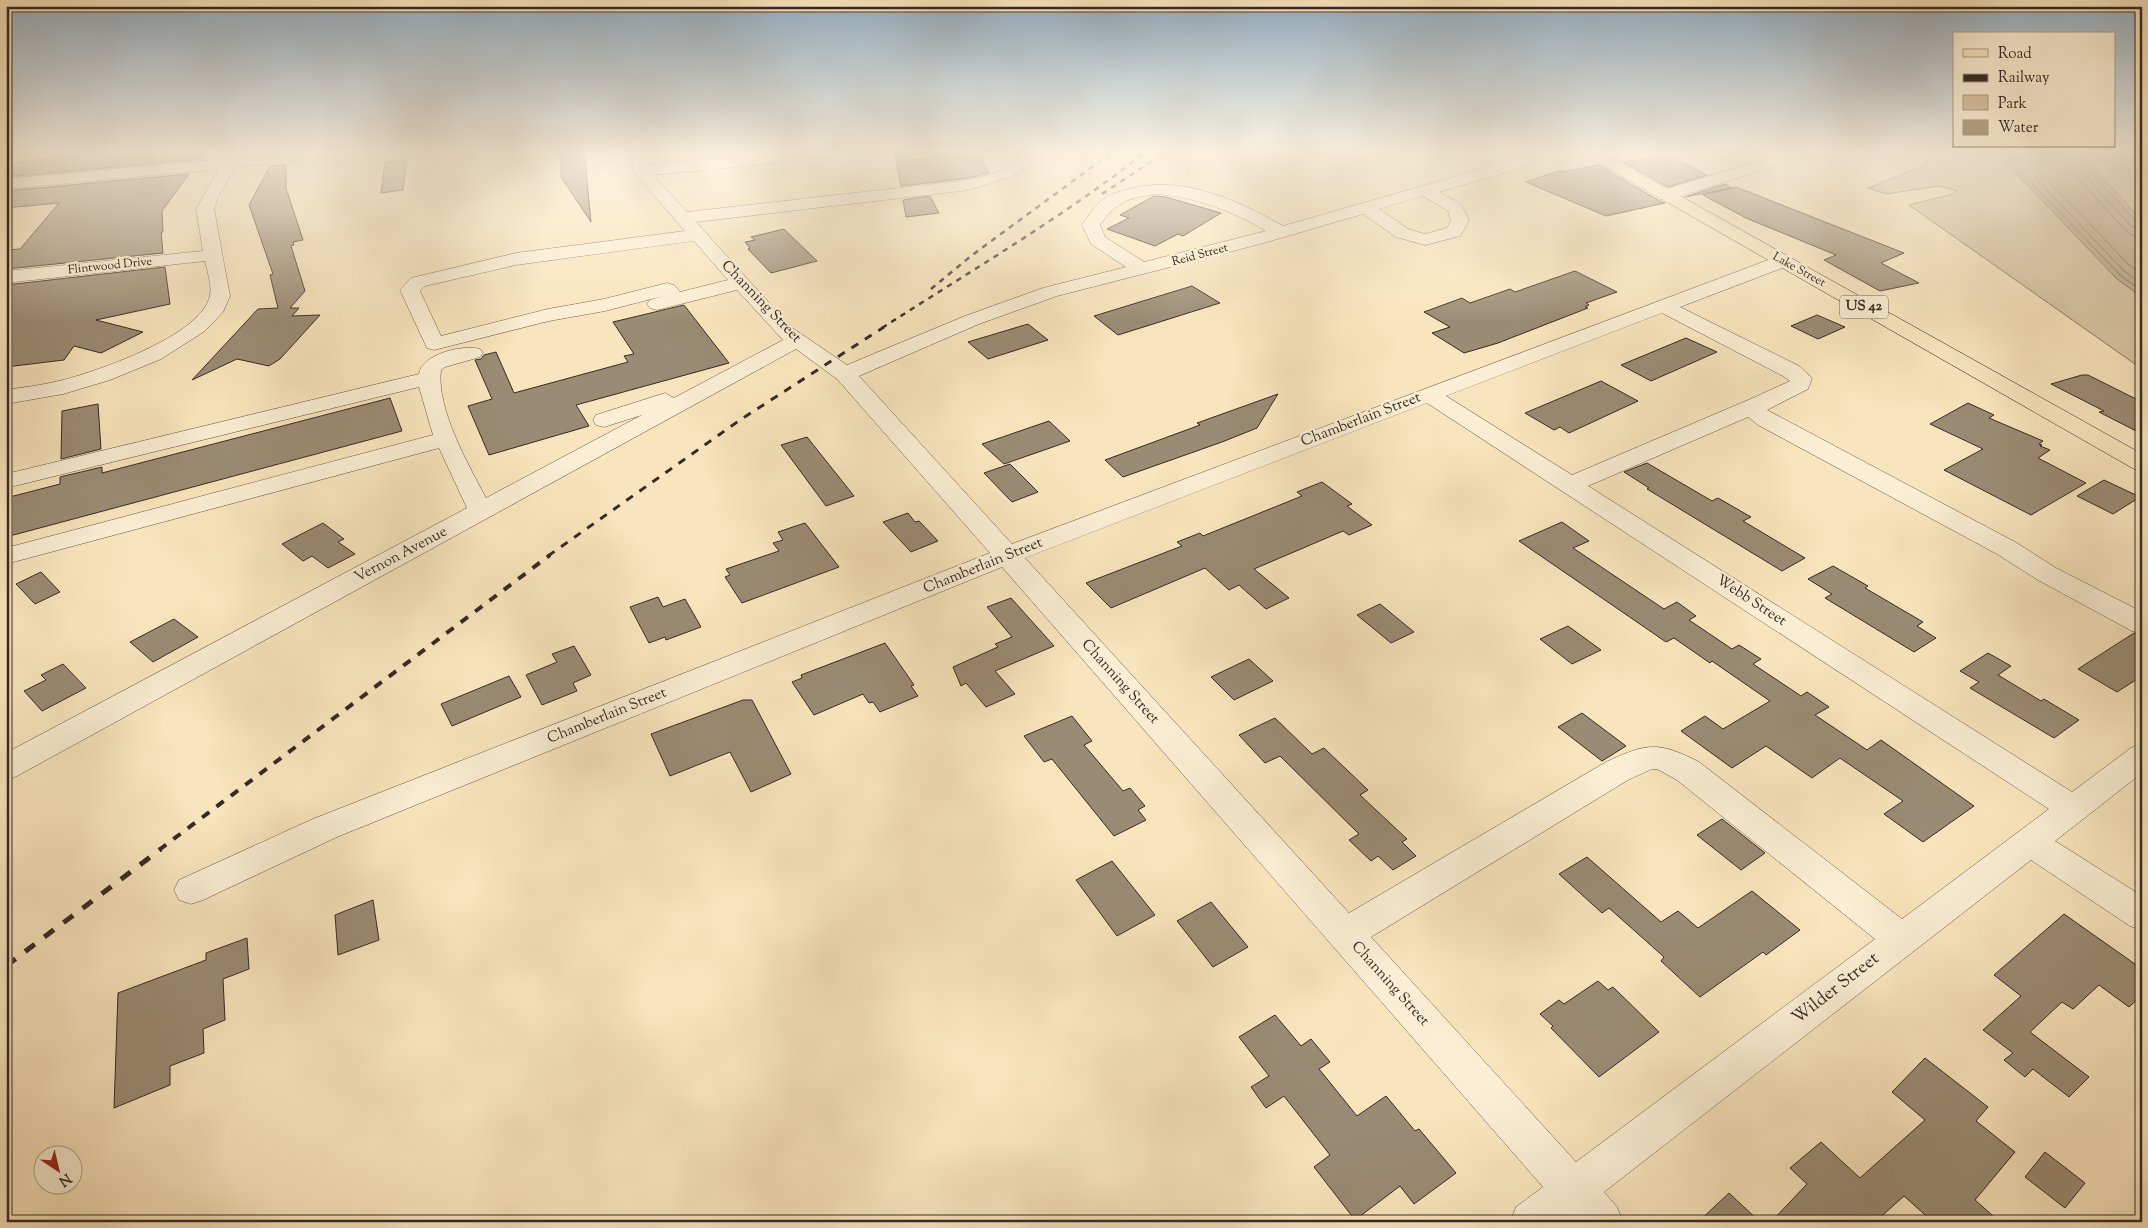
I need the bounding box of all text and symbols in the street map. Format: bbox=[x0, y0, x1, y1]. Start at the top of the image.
legend bbox=[1953, 32, 2116, 148]
text: Road bbox=[1998, 44, 2032, 65]
text: Railway bbox=[1998, 68, 2050, 89]
text: Park bbox=[1998, 94, 2027, 115]
text: Water bbox=[1998, 118, 2039, 139]
street label: Reid Street bbox=[1170, 239, 1230, 271]
street label: Lake Street bbox=[1769, 248, 1829, 292]
street label: Flintwood Drive bbox=[67, 253, 153, 279]
street label: Channing Street bbox=[716, 256, 806, 348]
road number: US 42 bbox=[1840, 296, 1888, 318]
street label: Chamberlain Street bbox=[1298, 387, 1424, 453]
street label: Vernon Avenue bbox=[351, 522, 451, 588]
street label: Chamberlain Street bbox=[920, 532, 1046, 600]
street label: Webb Street bbox=[1712, 570, 1790, 632]
street label: Channing Street bbox=[1076, 635, 1164, 729]
street label: Chamberlain Street bbox=[544, 682, 670, 750]
street label: Channing Street bbox=[1346, 937, 1434, 1031]
street label: Wilder Street bbox=[1787, 947, 1885, 1031]
north arrow bbox=[32, 1146, 82, 1196]
text: N bbox=[54, 1168, 75, 1190]

